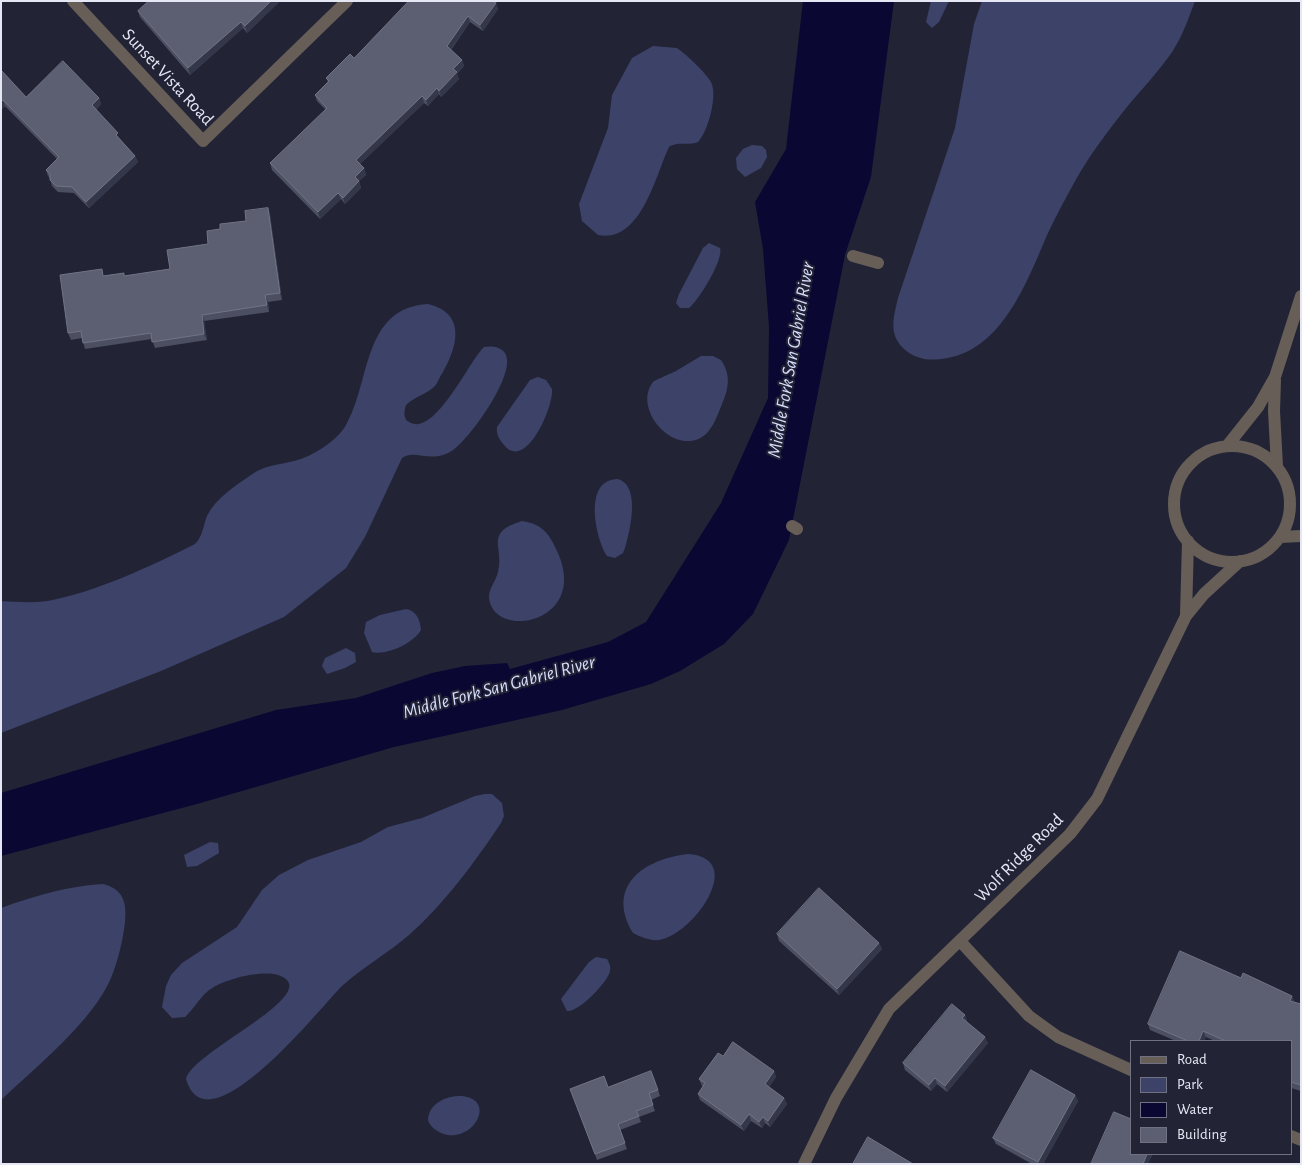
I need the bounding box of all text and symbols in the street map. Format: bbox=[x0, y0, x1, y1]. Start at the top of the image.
street label: Sunset Vista Road bbox=[118, 24, 218, 130]
water label: Middle Fork San Gabriel River bbox=[763, 260, 819, 460]
water label: Middle Fork San Gabriel River bbox=[400, 650, 598, 724]
street label: Wolf Ridge Road bbox=[970, 809, 1068, 907]
legend bbox=[1130, 1040, 1292, 1155]
text: Road bbox=[1177, 1052, 1207, 1067]
text: Park bbox=[1177, 1077, 1203, 1092]
text: Water bbox=[1177, 1102, 1213, 1117]
text: Building bbox=[1177, 1127, 1227, 1142]

